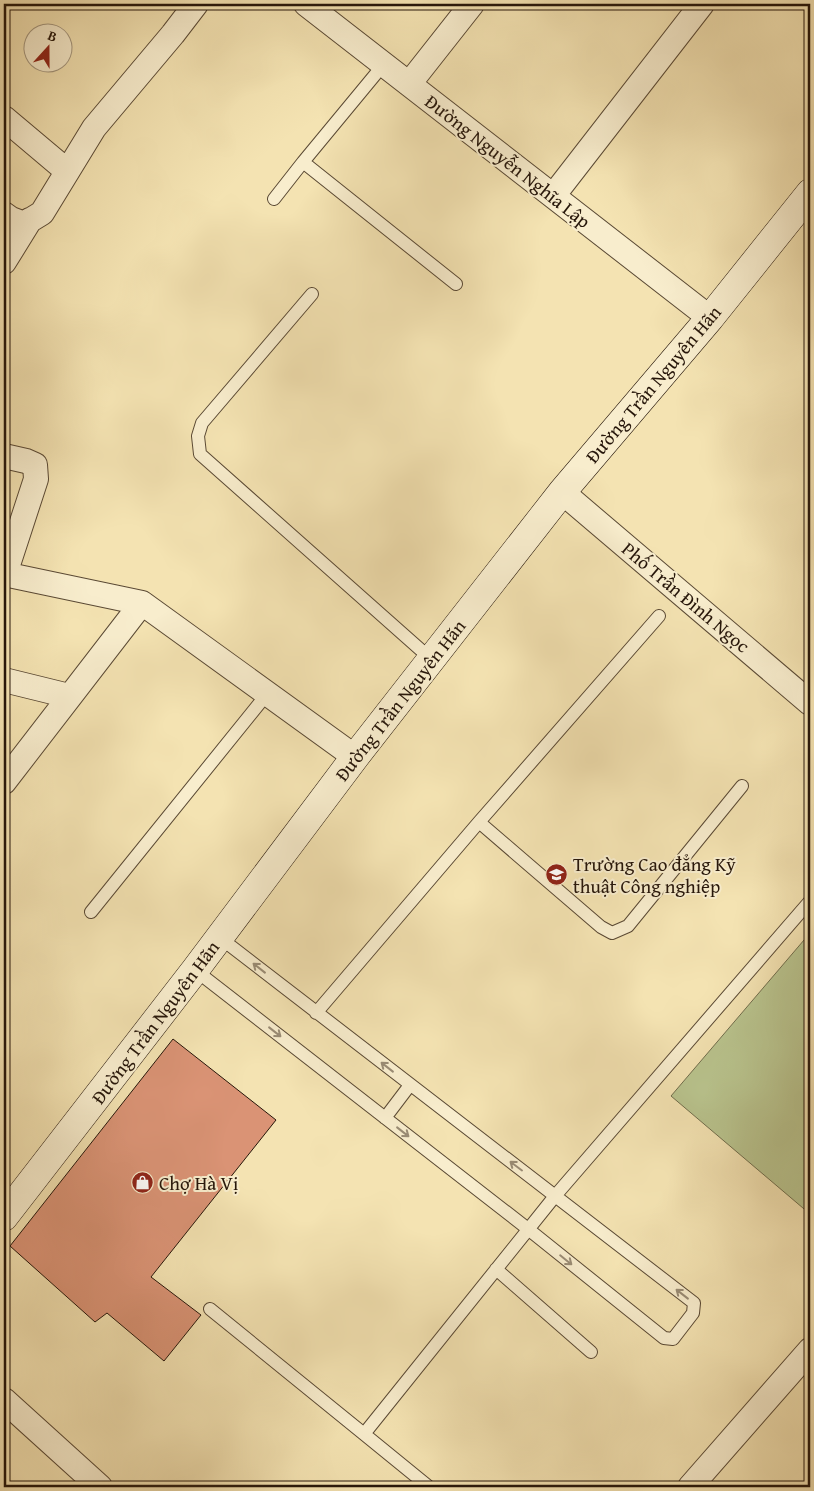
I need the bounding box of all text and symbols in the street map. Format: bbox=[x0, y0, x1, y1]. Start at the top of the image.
north arrow bbox=[22, 22, 72, 72]
text: B bbox=[45, 25, 60, 47]
street label: Đường Nguyễn Nghĩa Lập bbox=[419, 87, 597, 235]
street label: Đường Trần Nguyên Hãn bbox=[579, 299, 728, 469]
street label: Phố Trần Đình Ngọc bbox=[616, 535, 756, 659]
street label: Đường Trần Nguyên Hãn bbox=[328, 613, 472, 787]
place label: Trường Cao đẳng Kỹ thuật Công nghiệp bbox=[573, 850, 736, 900]
school or university icon: Trường Cao đẳng Kỹ thuật Công nghiệp bbox=[545, 863, 569, 887]
street label: Đường Trần Nguyên Hãn bbox=[84, 934, 226, 1110]
one-way arrow bbox=[253, 962, 266, 973]
one-way arrow bbox=[268, 1027, 281, 1038]
one-way arrow bbox=[381, 1062, 394, 1073]
one-way arrow bbox=[396, 1127, 410, 1137]
one-way arrow bbox=[509, 1161, 523, 1171]
place label: Chợ Hà Vị bbox=[159, 1169, 238, 1197]
shop icon: Chợ Hà Vị bbox=[131, 1171, 155, 1195]
one-way arrow bbox=[559, 1254, 572, 1265]
one-way arrow bbox=[675, 1289, 689, 1299]

